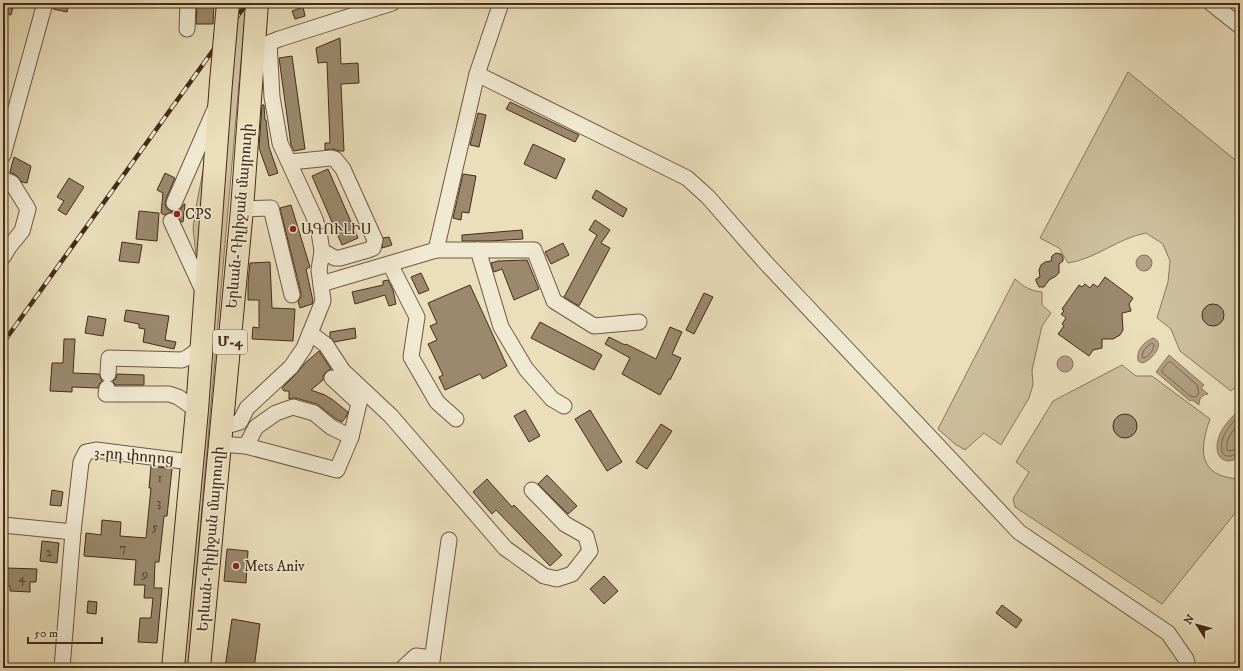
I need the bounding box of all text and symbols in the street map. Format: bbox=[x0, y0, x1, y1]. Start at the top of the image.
street label: Երևան-Դիլիջան մայրուղի bbox=[222, 122, 258, 310]
place label: CPS bbox=[185, 205, 212, 224]
marker: CPS bbox=[172, 209, 182, 219]
place label: ԱԳՈՒԼԻՍ bbox=[301, 220, 371, 239]
marker: ԱԳՈՒԼԻՍ bbox=[288, 224, 298, 234]
road number: Մ-4 bbox=[213, 330, 247, 354]
street label: 3-րդ փողոց bbox=[93, 443, 175, 469]
street label: Երևան-Դիլիջան մայրուղի bbox=[193, 445, 229, 633]
house number: 1 bbox=[158, 470, 163, 486]
house number: 3 bbox=[157, 495, 162, 511]
house number: 5 bbox=[152, 519, 159, 535]
house number: 7 bbox=[120, 540, 127, 556]
house number: 2 bbox=[46, 544, 53, 560]
place label: Mets Aniv bbox=[244, 557, 305, 576]
marker: Mets Aniv bbox=[231, 561, 241, 571]
house number: 9 bbox=[141, 566, 148, 582]
house number: 4 bbox=[18, 570, 26, 586]
north arrow bbox=[1177, 605, 1217, 645]
text: N bbox=[1181, 612, 1198, 627]
scale bar bbox=[28, 619, 102, 645]
text: 50 m bbox=[34, 626, 58, 641]

